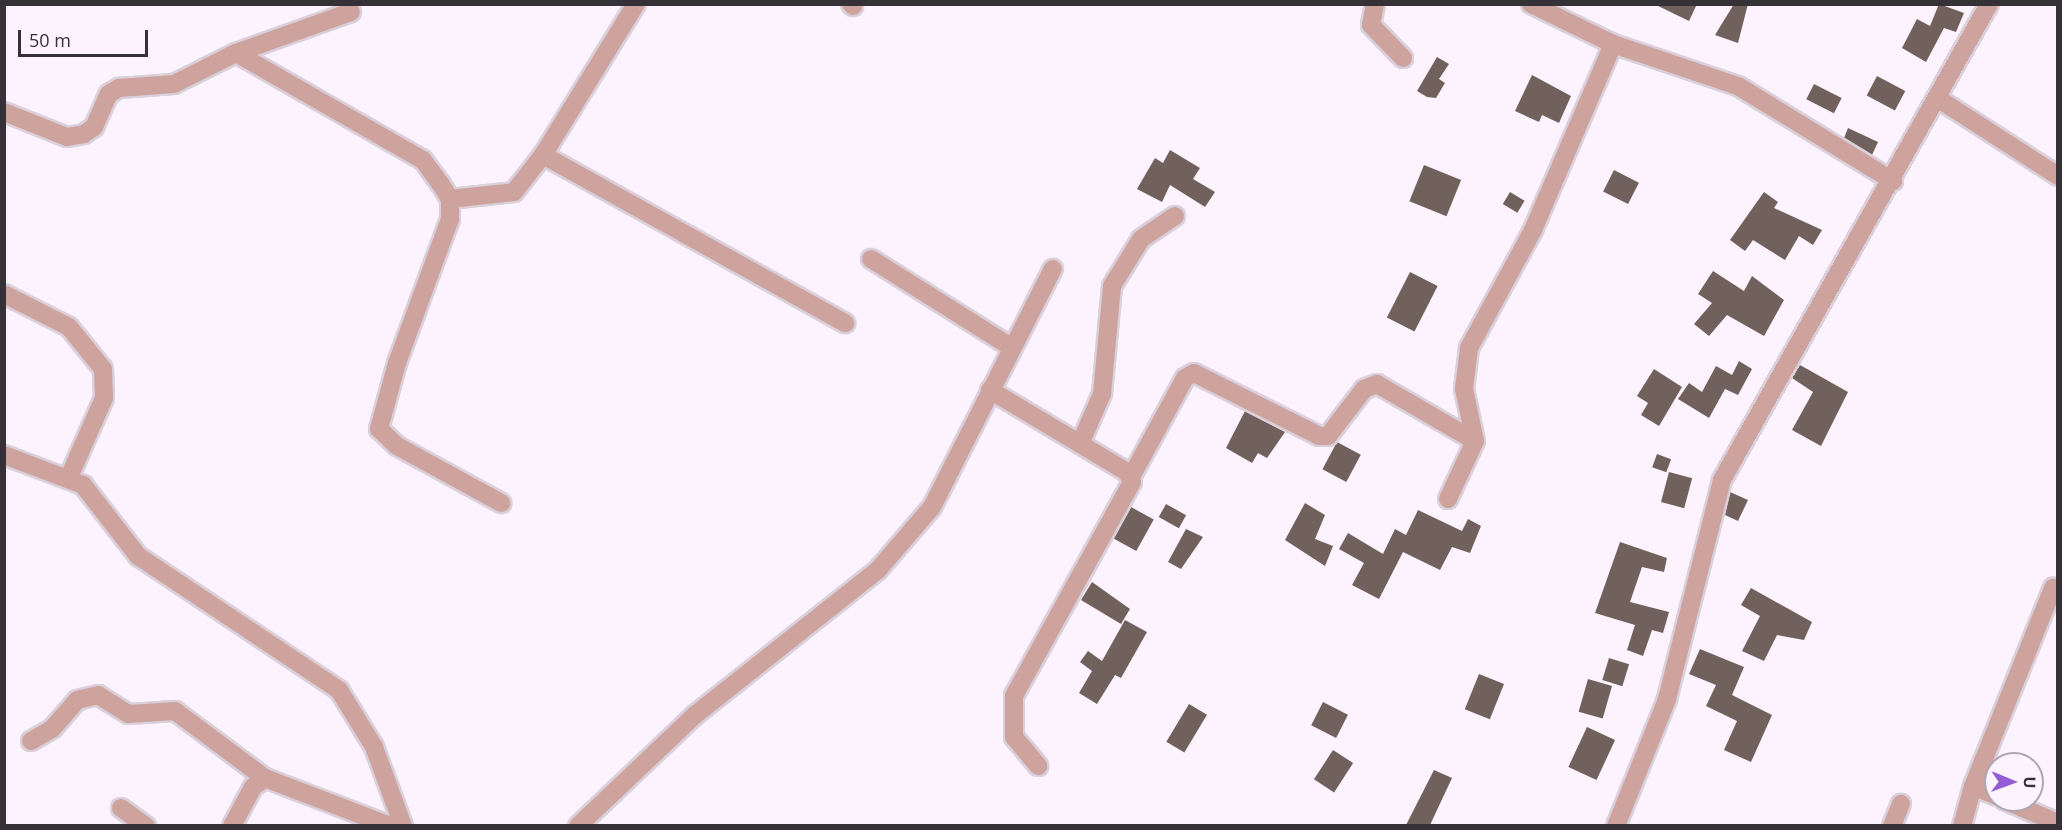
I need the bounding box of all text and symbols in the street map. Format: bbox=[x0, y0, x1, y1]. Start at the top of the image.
scale bar bbox=[21, 18, 152, 56]
text: 50 m bbox=[29, 28, 71, 52]
north arrow bbox=[1984, 752, 2044, 812]
text: U bbox=[2019, 776, 2041, 789]

